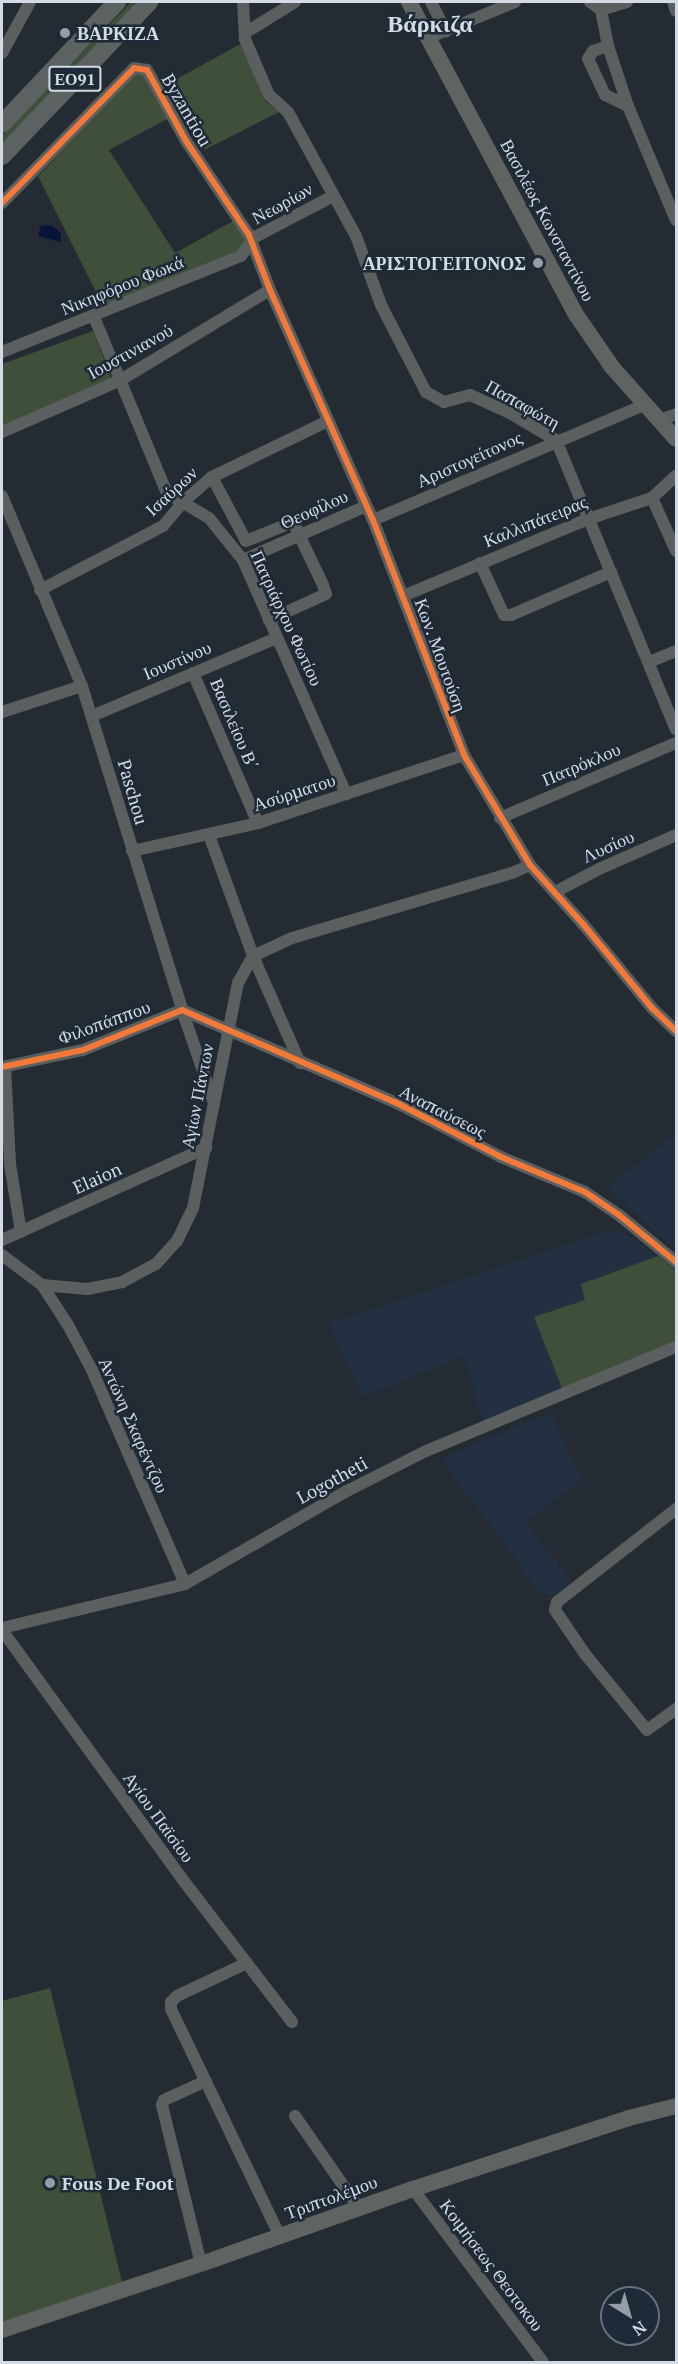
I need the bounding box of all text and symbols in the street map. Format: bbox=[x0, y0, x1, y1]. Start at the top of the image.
district label: Βάρκιζα bbox=[387, 10, 473, 38]
place label: ΒΑΡΚΙΖΑ bbox=[77, 22, 159, 44]
marker: ΒΑΡΚΙΖΑ bbox=[58, 26, 72, 40]
road number: ΕΟ91 bbox=[48, 66, 102, 92]
street label: Byzantiou bbox=[157, 70, 217, 150]
street label: Βασιλέως Κωνσταντίνου bbox=[496, 135, 600, 305]
street label: Νεωρίων bbox=[248, 178, 316, 228]
street label: Νικηφόρου Φωκά bbox=[58, 251, 186, 319]
place label: ΑΡΙΣΤΟΓΕΙΤΟΝΟΣ bbox=[363, 252, 526, 274]
marker: ΑΡΙΣΤΟΓΕΙΤΟΝΟΣ bbox=[531, 256, 545, 270]
street label: Ιουστινιανού bbox=[84, 319, 176, 383]
street label: Παπαφώτη bbox=[482, 375, 564, 433]
street label: Αριστογείτονος bbox=[413, 426, 525, 492]
street label: Ισαύρων bbox=[141, 462, 201, 520]
street label: Θεοφίλου bbox=[277, 485, 351, 533]
street label: Καλλιπάτειρας bbox=[480, 490, 590, 552]
street label: Πατριάρχου Φωτίου bbox=[246, 547, 328, 689]
street label: Κων. Μουτούση bbox=[410, 595, 472, 715]
street label: Ιουστίνου bbox=[140, 636, 214, 684]
street label: Βασιλείου Β΄ bbox=[206, 675, 264, 773]
street label: Πατρόκλου bbox=[538, 738, 624, 790]
street label: Paschou bbox=[113, 757, 153, 827]
street label: Ασύρματου bbox=[250, 769, 338, 815]
street label: Λυσίου bbox=[579, 825, 637, 867]
street label: Φιλοπάππου bbox=[55, 995, 153, 1049]
street label: Αγίων Πάντων bbox=[176, 1042, 218, 1150]
street label: Αναπαύσεως bbox=[396, 1080, 490, 1142]
street label: Elaion bbox=[69, 1158, 125, 1198]
street label: Αντώνη Σκαρέντζου bbox=[94, 1354, 174, 1496]
street label: Logotheti bbox=[293, 1452, 371, 1508]
street label: Αγίου Παϊσίου bbox=[119, 1768, 199, 1866]
street label: Τριπτολέμου bbox=[282, 2170, 380, 2224]
place label: Fous De Foot bbox=[62, 2172, 174, 2194]
marker: Fous De Foot bbox=[43, 2176, 57, 2190]
street label: Κοιμήσεως Θεοτοκου bbox=[435, 2195, 549, 2335]
north arrow bbox=[600, 2286, 660, 2346]
text: N bbox=[628, 2316, 651, 2341]

